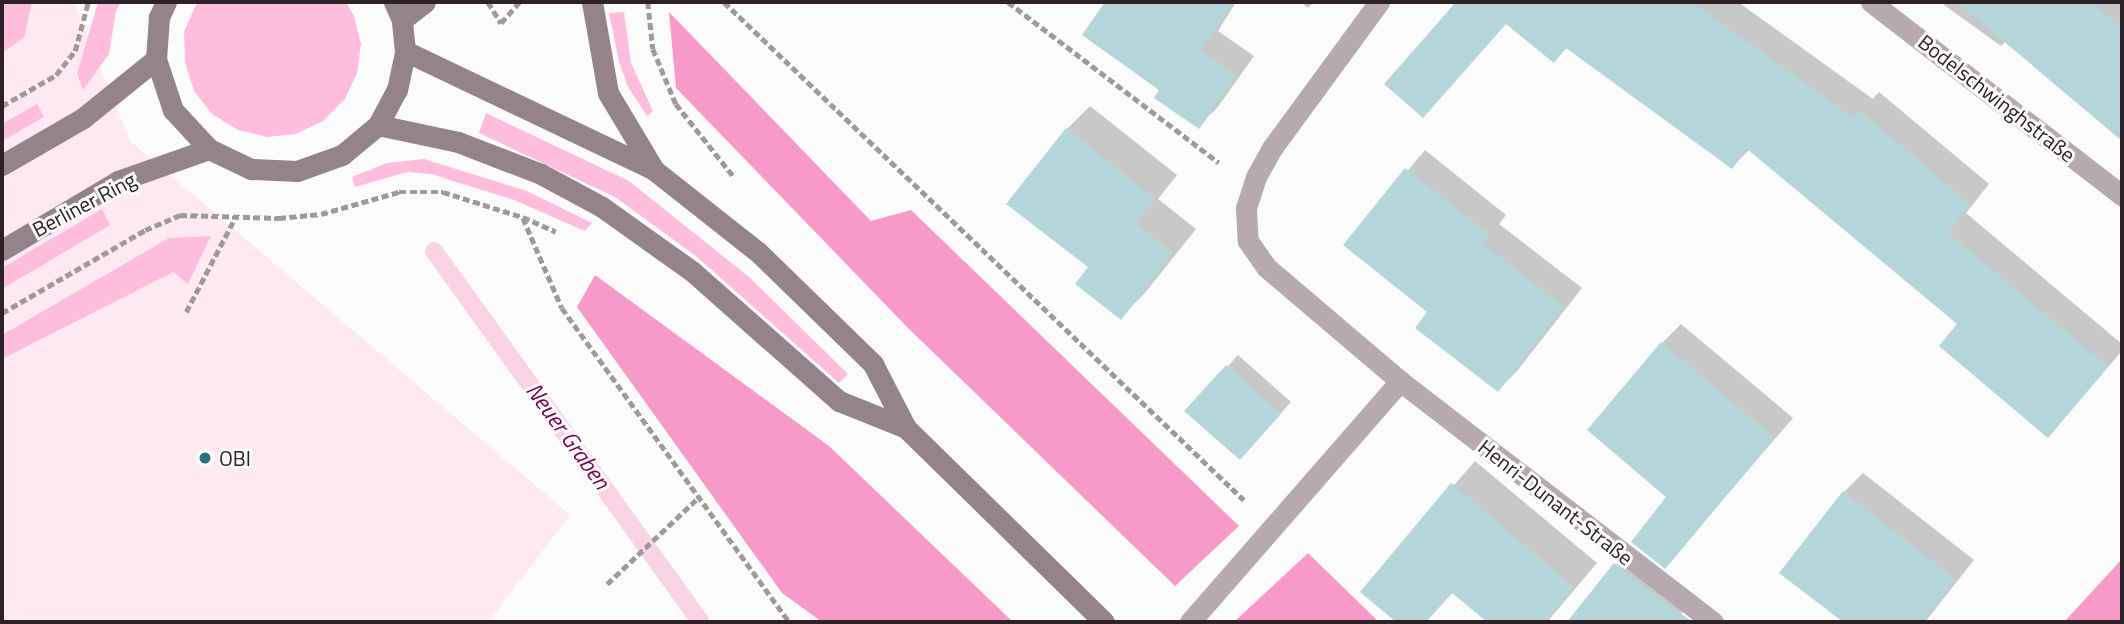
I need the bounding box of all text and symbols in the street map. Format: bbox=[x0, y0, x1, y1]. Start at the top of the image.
street label: Bodelschwinghstraße bbox=[1914, 29, 2080, 167]
street label: Berliner Ring bbox=[28, 166, 140, 242]
water label: Neuer Graben bbox=[520, 377, 616, 495]
street label: Henri-Dunant-Straße bbox=[1474, 434, 1638, 570]
place label: OBI bbox=[219, 445, 251, 471]
marker: OBI bbox=[197, 450, 213, 466]

